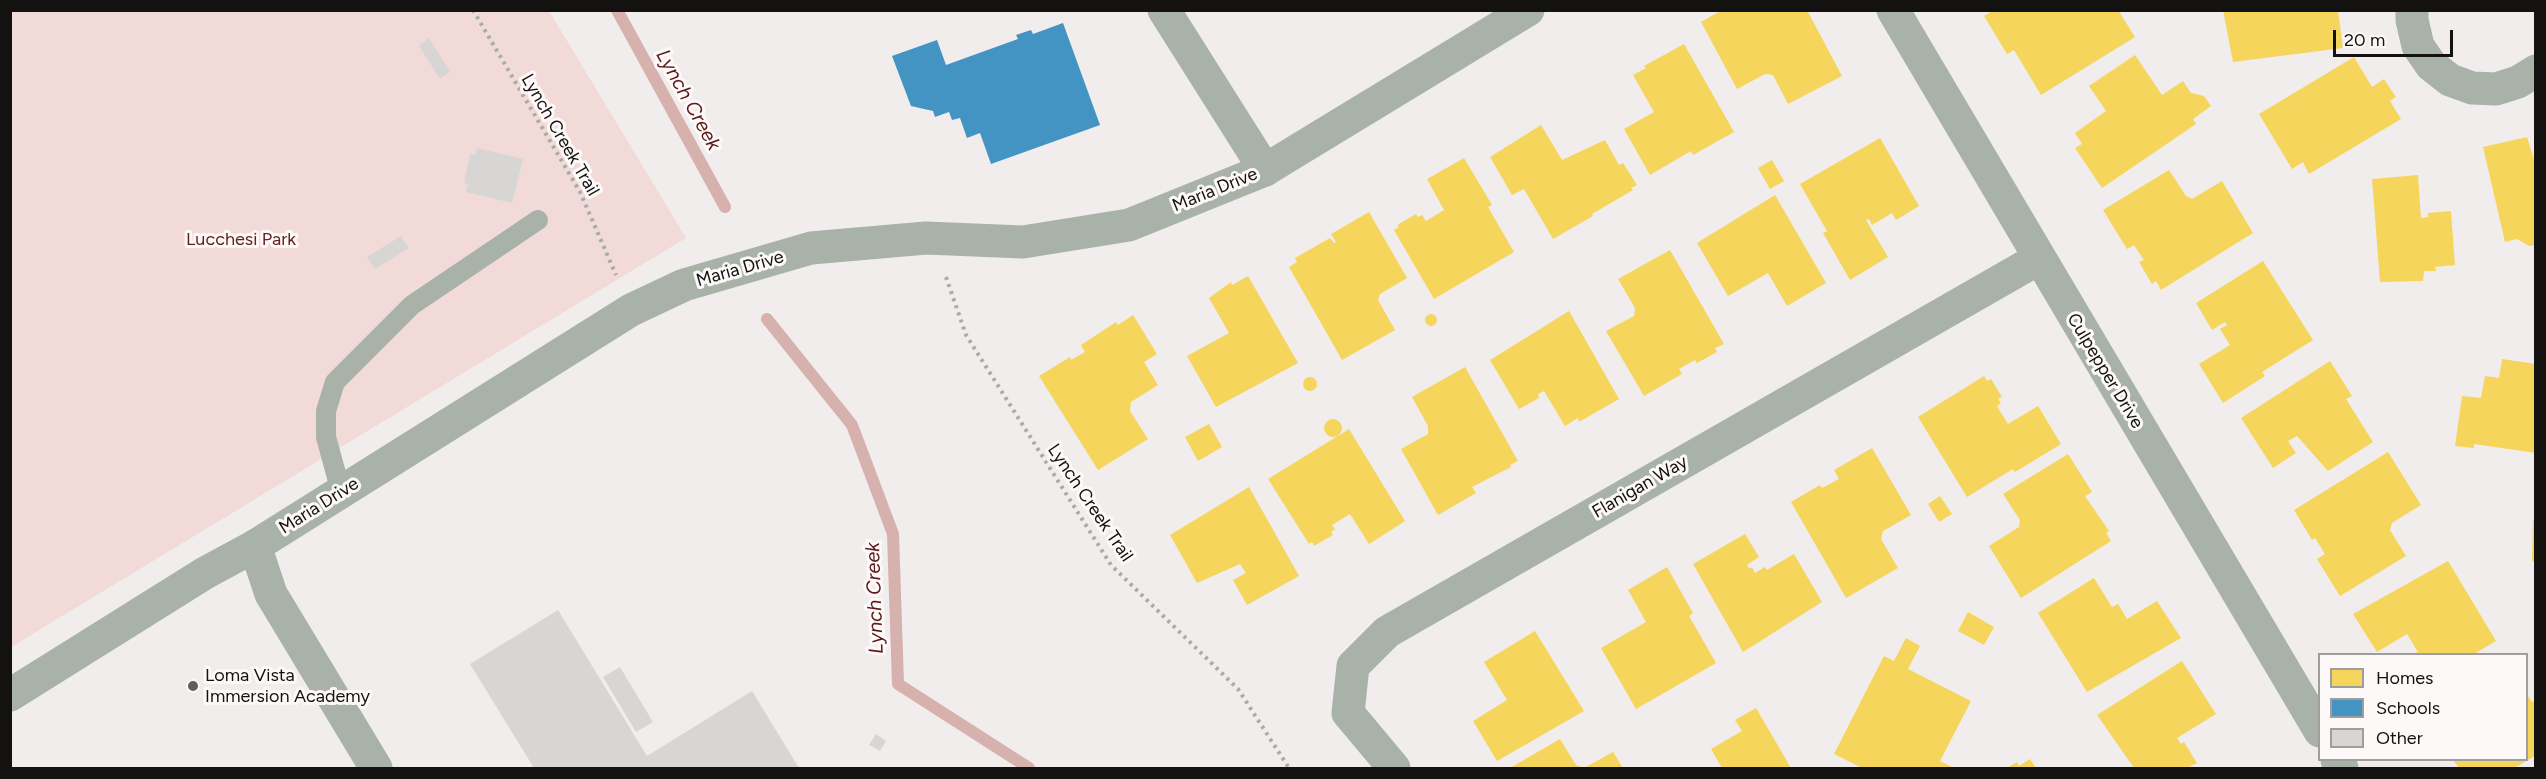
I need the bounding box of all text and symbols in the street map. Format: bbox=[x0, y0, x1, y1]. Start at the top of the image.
scale bar bbox=[2336, 18, 2456, 56]
text: 20 m bbox=[2344, 29, 2385, 51]
water label: Lynch Creek bbox=[650, 45, 726, 155]
street label: Lynch Creek Trail bbox=[516, 70, 604, 200]
street label: Maria Drive bbox=[1169, 163, 1261, 217]
park label: Lucchesi Park bbox=[186, 229, 296, 251]
street label: Maria Drive bbox=[694, 246, 786, 292]
street label: Culpepper Drive bbox=[2062, 309, 2148, 433]
street label: Lynch Creek Trail bbox=[1043, 440, 1137, 566]
street label: Flanigan Way bbox=[1589, 451, 1691, 523]
street label: Maria Drive bbox=[275, 473, 363, 539]
water label: Lynch Creek bbox=[861, 542, 889, 654]
legend bbox=[2318, 653, 2528, 761]
place label: Loma Vista Immersion Academy bbox=[205, 665, 370, 708]
text: Homes bbox=[2376, 667, 2434, 689]
marker: Loma Vista Immersion Academy bbox=[186, 679, 200, 693]
text: Schools bbox=[2376, 697, 2440, 719]
text: Other bbox=[2376, 727, 2423, 749]

